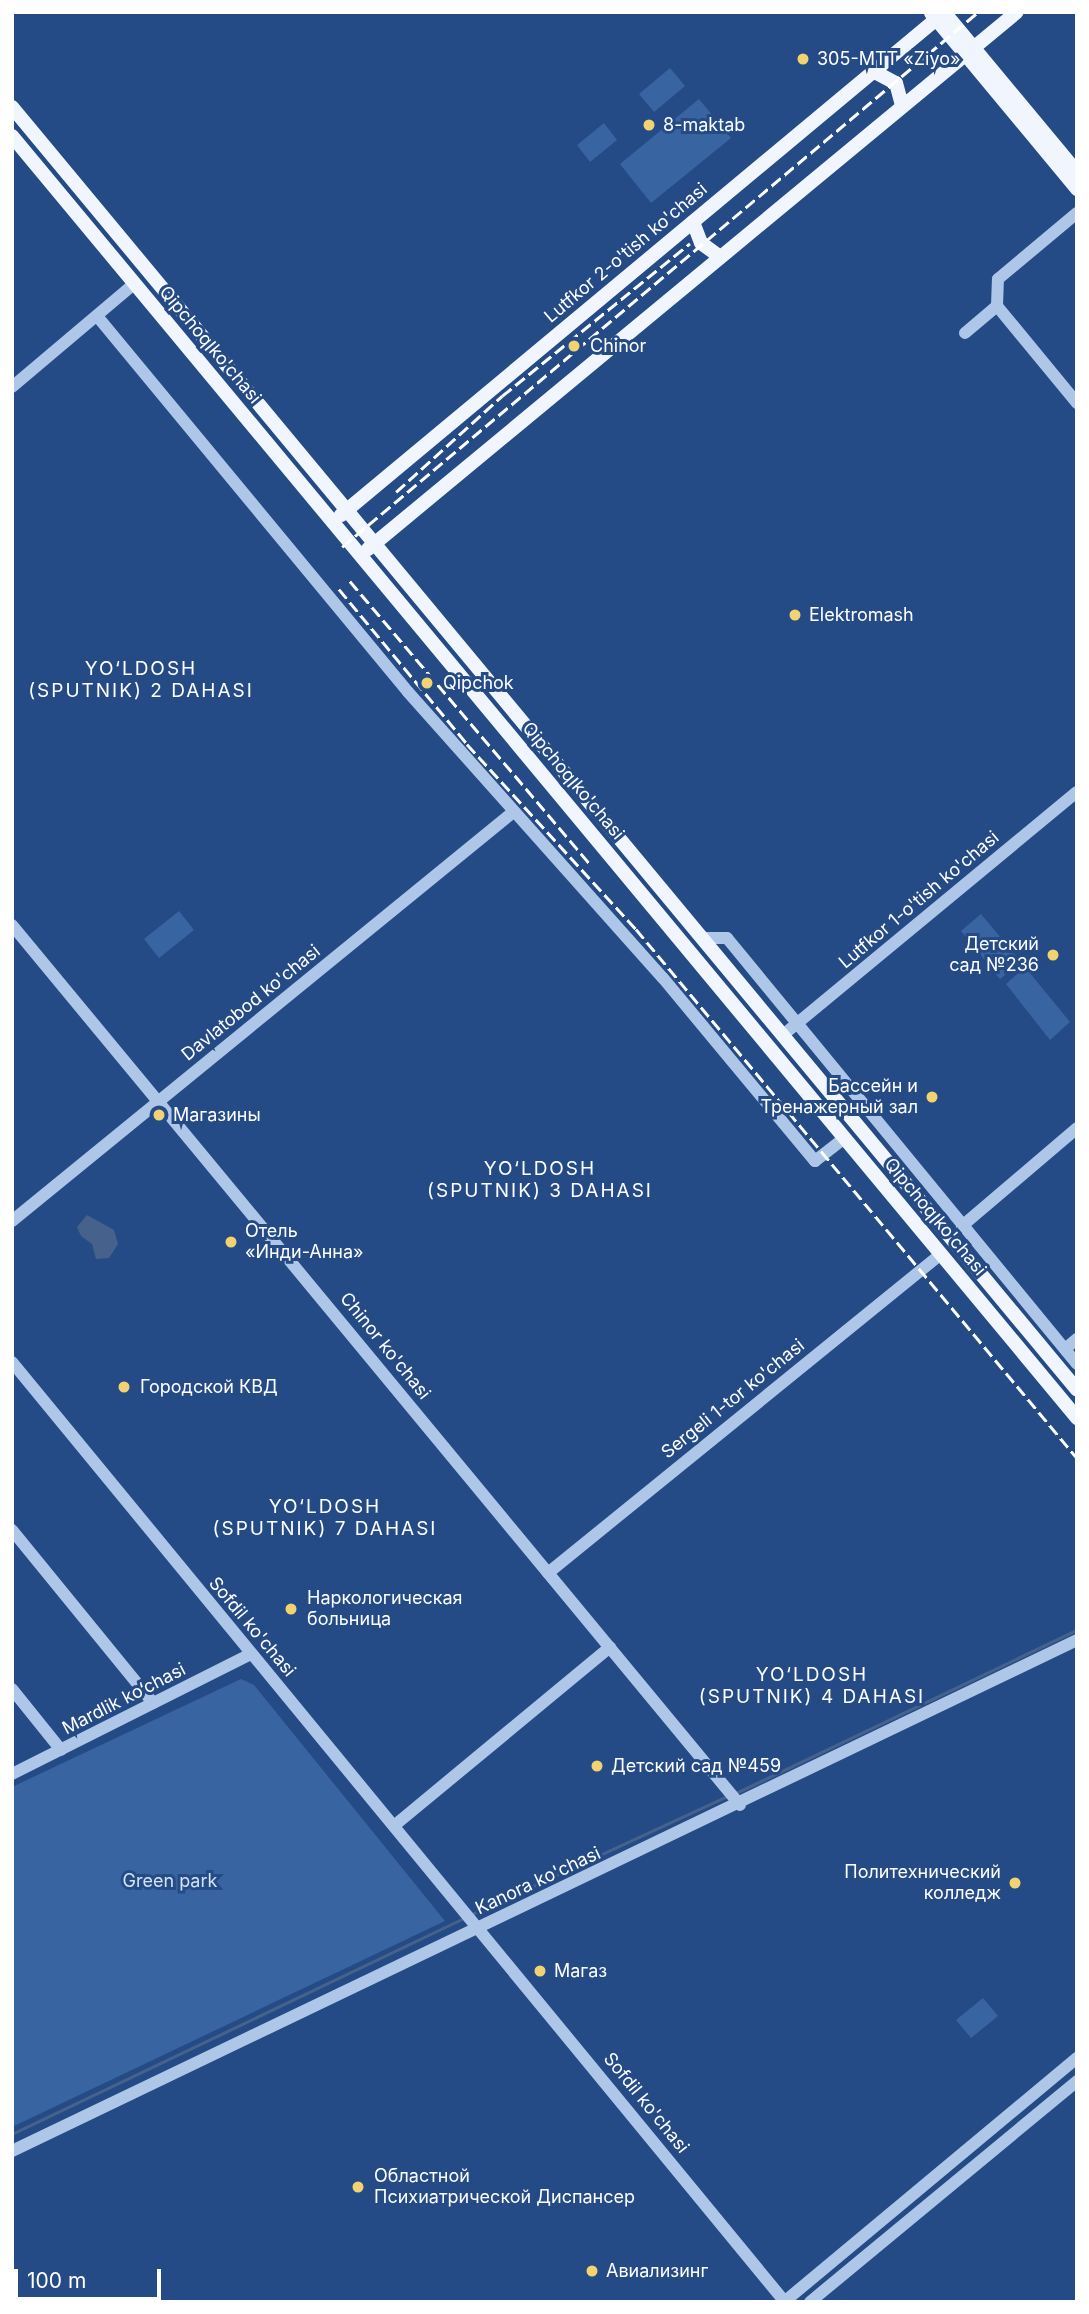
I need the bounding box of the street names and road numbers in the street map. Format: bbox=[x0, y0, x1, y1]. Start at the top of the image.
street label: Lutfkor 2-o'tish ko'chasi bbox=[540, 179, 712, 327]
street label: Qipchoq ko'chasi bbox=[154, 282, 266, 408]
street label: Qipchoq ko'chasi bbox=[517, 718, 629, 844]
street label: Lutfkor 1-o'tish ko'chasi bbox=[835, 827, 1003, 973]
street label: Davlatobod ko'chasi bbox=[177, 941, 325, 1065]
street label: Qipchoq ko'chasi bbox=[879, 1154, 991, 1280]
street label: Chinor ko'chasi bbox=[335, 1288, 435, 1404]
street label: Sergeli 1-tor ko'chasi bbox=[657, 1335, 809, 1463]
street label: Sofdil ko'chasi bbox=[204, 1573, 300, 1681]
street label: Mardlik ko‘chasi bbox=[59, 1659, 189, 1739]
street label: Kanora ko'chasi bbox=[472, 1843, 604, 1919]
street label: Sofdil ko'chasi bbox=[599, 2048, 693, 2158]

